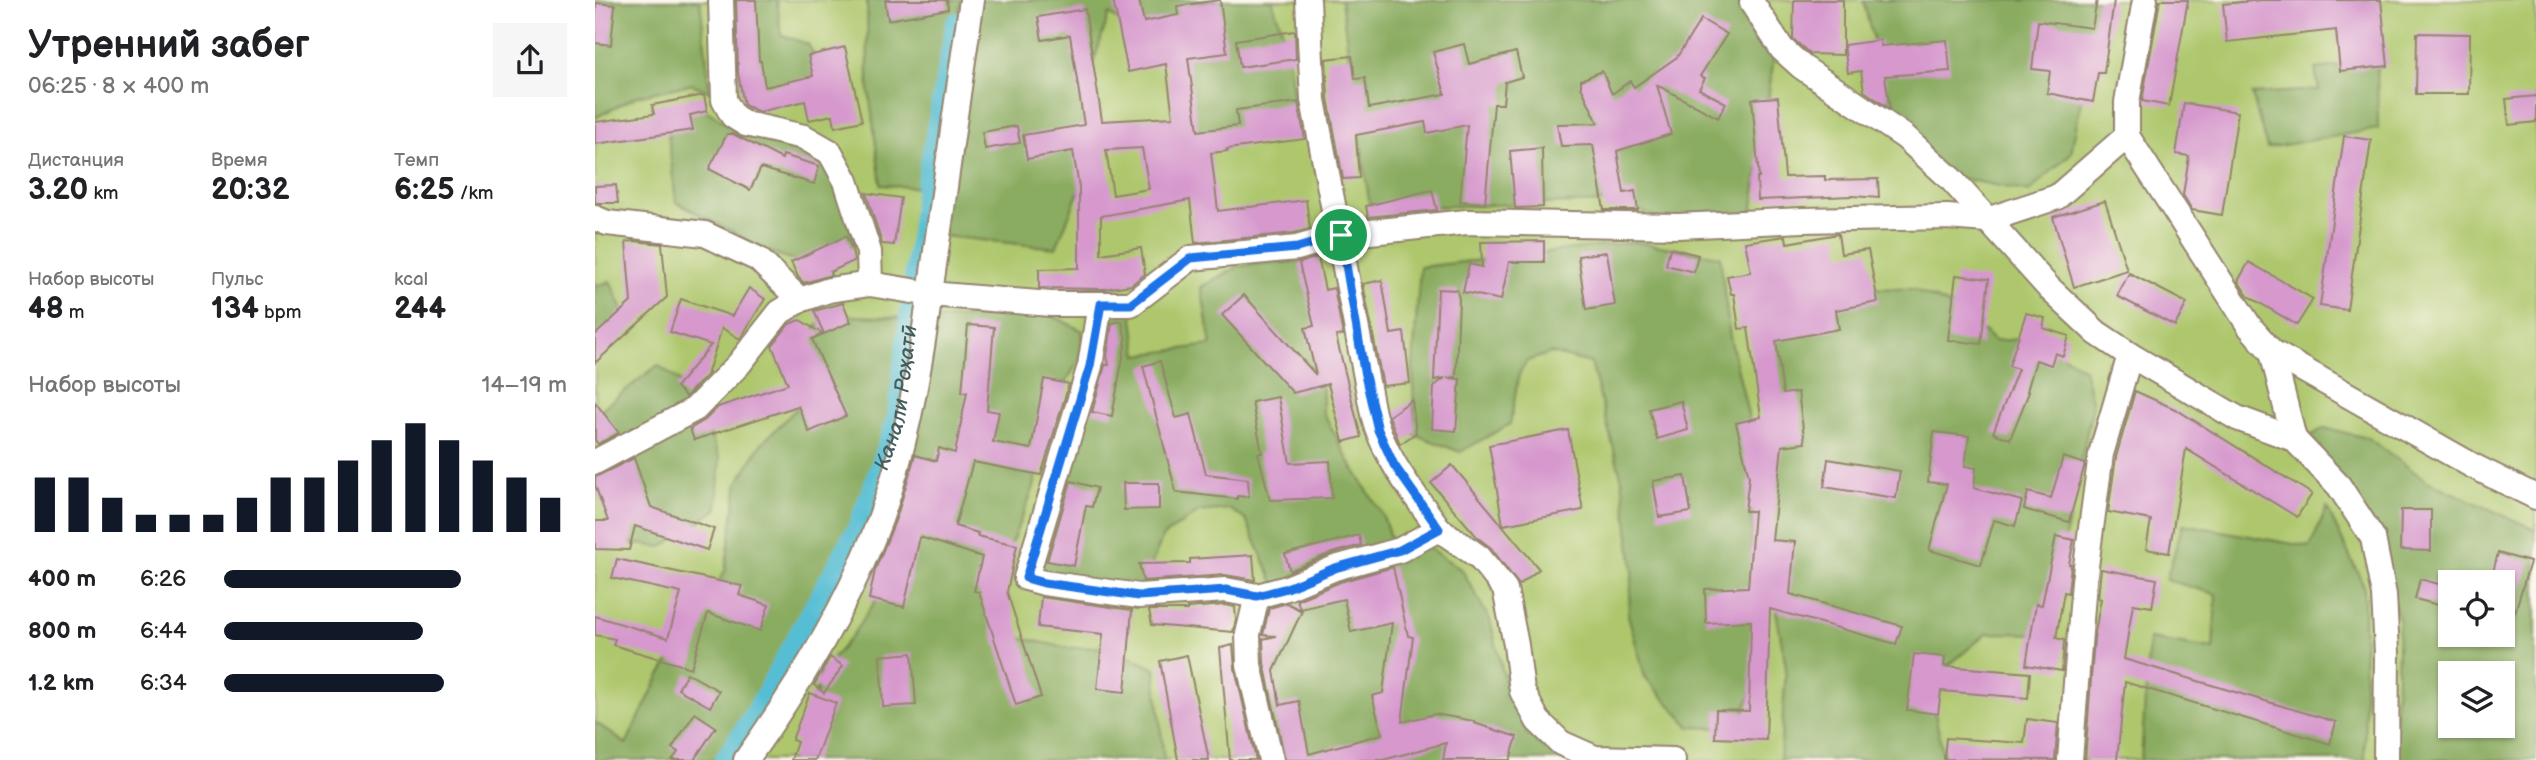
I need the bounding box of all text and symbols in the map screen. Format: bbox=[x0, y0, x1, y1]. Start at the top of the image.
text: Утренний забег bbox=[28, 23, 310, 68]
button: share bbox=[493, 23, 567, 97]
text: 06:25 · 8 × 400 m bbox=[28, 72, 209, 100]
text: Дистанция bbox=[28, 149, 124, 172]
text: Время bbox=[211, 149, 267, 172]
text: Темп bbox=[394, 149, 439, 172]
text: 3.20 bbox=[28, 172, 88, 208]
text: 20:32 bbox=[211, 172, 290, 208]
text: 6:25 bbox=[394, 172, 455, 208]
text: km bbox=[88, 182, 118, 205]
text: /km bbox=[455, 182, 493, 205]
pin bbox=[1311, 205, 1371, 265]
icon: arrive bbox=[1322, 216, 1360, 254]
text: Набор высоты bbox=[28, 268, 154, 291]
text: Пульс bbox=[211, 268, 264, 291]
text: kcal bbox=[394, 268, 428, 291]
text: 48 bbox=[28, 291, 64, 327]
text: 134 bbox=[211, 291, 259, 327]
text: 244 bbox=[394, 291, 446, 327]
text: m bbox=[64, 301, 85, 324]
text: bpm bbox=[259, 301, 301, 324]
water label: Канали Роҳатӣ bbox=[869, 324, 922, 474]
text: Набор высоты bbox=[28, 371, 181, 399]
text: 14–19 m bbox=[481, 371, 567, 399]
text: 400 m bbox=[28, 565, 96, 593]
text: 6:26 bbox=[140, 565, 186, 593]
map controls bbox=[2438, 570, 2515, 738]
button: locate bbox=[2438, 570, 2515, 647]
text: 800 m bbox=[28, 617, 96, 645]
text: 6:44 bbox=[140, 617, 187, 645]
button: layers bbox=[2438, 661, 2515, 738]
text: 1.2 km bbox=[28, 669, 94, 697]
text: 6:34 bbox=[140, 669, 187, 697]

